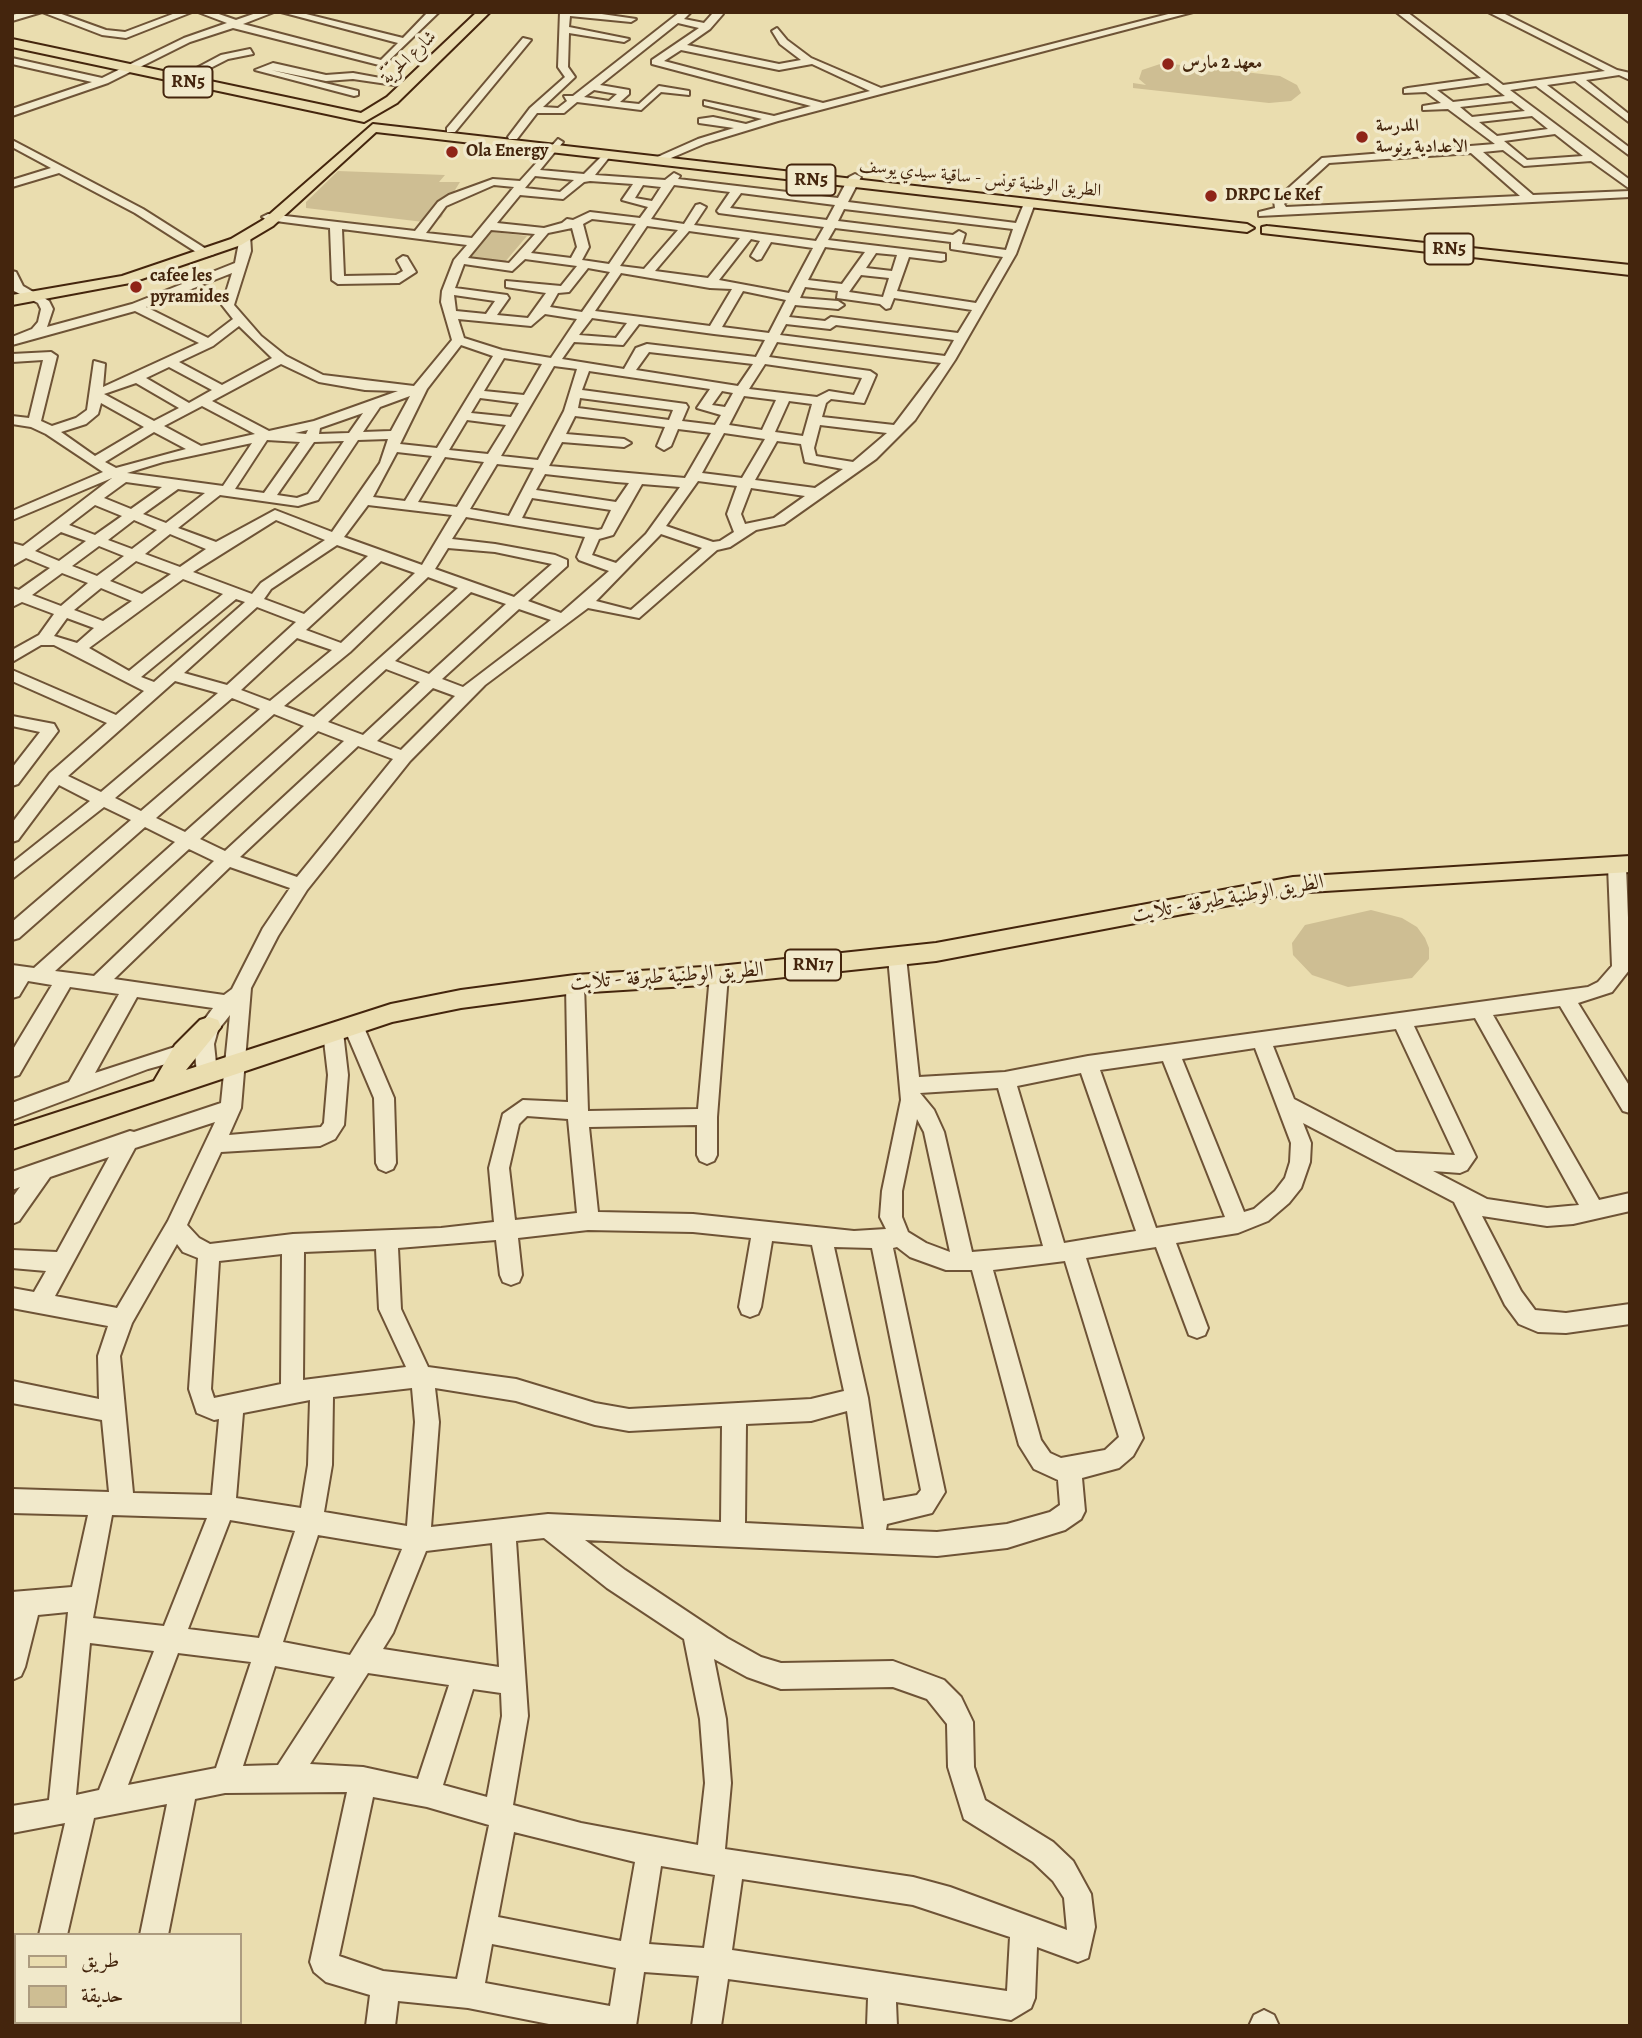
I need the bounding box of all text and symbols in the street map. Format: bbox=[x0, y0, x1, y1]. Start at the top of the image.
street label: شارع الحرّيّة bbox=[377, 26, 441, 90]
place label: معهد 2 مارس bbox=[1182, 53, 1262, 75]
marker: معهد 2 مارس bbox=[1160, 56, 1176, 72]
road number: RN5 bbox=[164, 66, 212, 97]
place label: المدرسة الاعدادية برنوسة bbox=[1376, 116, 1468, 158]
marker: المدرسة الاعدادية برنوسة bbox=[1354, 129, 1370, 145]
place label: Ola Energy bbox=[466, 141, 548, 163]
marker: Ola Energy bbox=[444, 144, 460, 160]
street label: الطريق الوطنية تونس - ساقية سيدي يوسف bbox=[858, 156, 1102, 202]
road number: RN5 bbox=[786, 164, 836, 196]
place label: DRPC Le Kef bbox=[1225, 185, 1320, 207]
marker: DRPC Le Kef bbox=[1203, 188, 1219, 204]
road number: RN5 bbox=[1424, 233, 1474, 264]
place label: cafee les pyramides bbox=[150, 266, 229, 308]
marker: cafee les pyramides bbox=[128, 279, 144, 295]
street label: الطريق الوطنية طبرقة - تلابت bbox=[1130, 870, 1326, 928]
road number: RN17 bbox=[785, 950, 841, 981]
street label: الطريق الوطنية طبرقة - تلابت bbox=[569, 958, 765, 996]
legend bbox=[14, 1933, 242, 2024]
text: طريق bbox=[81, 1946, 119, 1974]
text: حديقة bbox=[81, 1981, 124, 2009]

